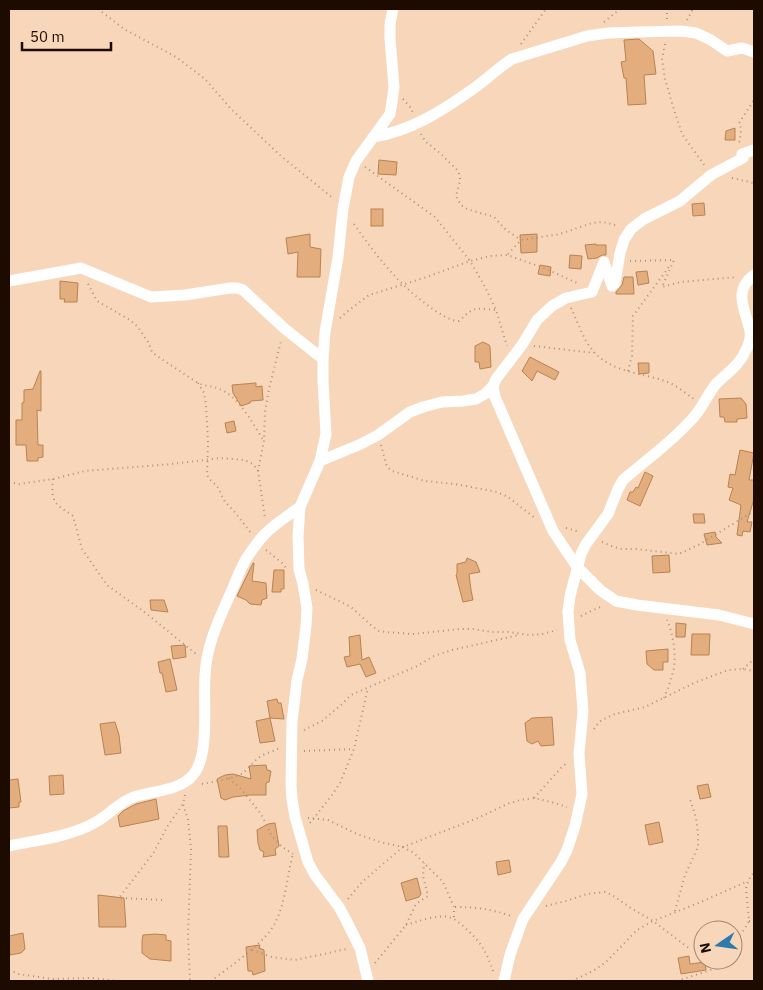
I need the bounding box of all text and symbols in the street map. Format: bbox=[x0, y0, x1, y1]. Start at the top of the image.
scale bar bbox=[22, 20, 111, 52]
text: 50 m bbox=[30, 27, 65, 46]
north arrow bbox=[693, 920, 743, 970]
text: N bbox=[695, 941, 715, 955]

